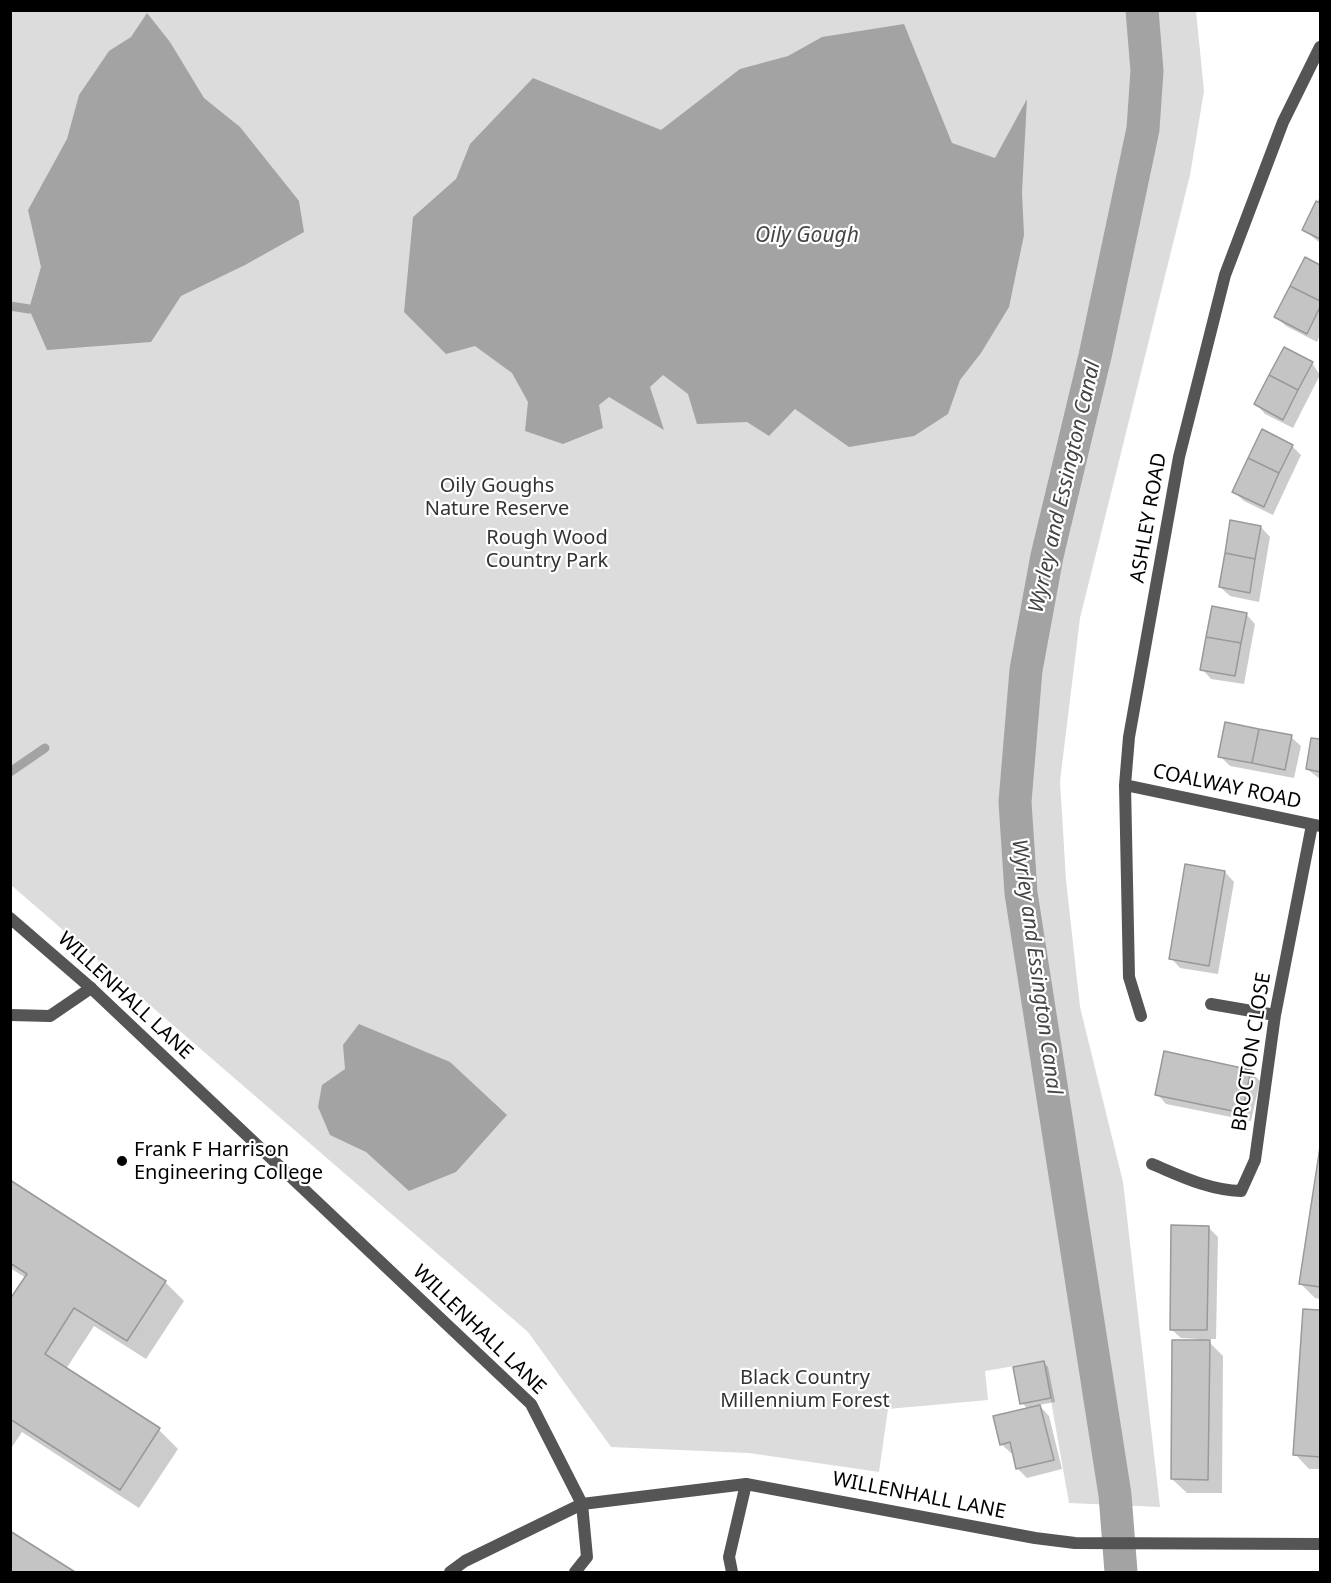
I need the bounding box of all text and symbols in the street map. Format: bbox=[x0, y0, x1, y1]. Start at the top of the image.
water label: Oily Gough bbox=[755, 223, 859, 249]
water label: Wyrley and Essington Canal bbox=[1024, 359, 1106, 615]
street label: ASHLEY ROAD bbox=[1126, 451, 1172, 585]
park label: Oily Goughs Nature Reserve bbox=[425, 474, 569, 521]
park label: Rough Wood Country Park bbox=[486, 526, 608, 573]
street label: COALWAY ROAD bbox=[1151, 760, 1303, 814]
water label: Wyrley and Essington Canal bbox=[1006, 838, 1066, 1096]
street label: WILLENHALL LANE bbox=[52, 927, 198, 1065]
street label: BROCTON CLOSE bbox=[1228, 971, 1276, 1133]
place label: Frank F Harrison Engineering College bbox=[134, 1138, 323, 1185]
marker: Frank F Harrison Engineering College bbox=[115, 1154, 129, 1168]
street label: WILLENHALL LANE bbox=[407, 1260, 551, 1400]
park label: Black Country Millennium Forest bbox=[720, 1366, 890, 1413]
street label: WILLENHALL LANE bbox=[830, 1467, 1008, 1525]

